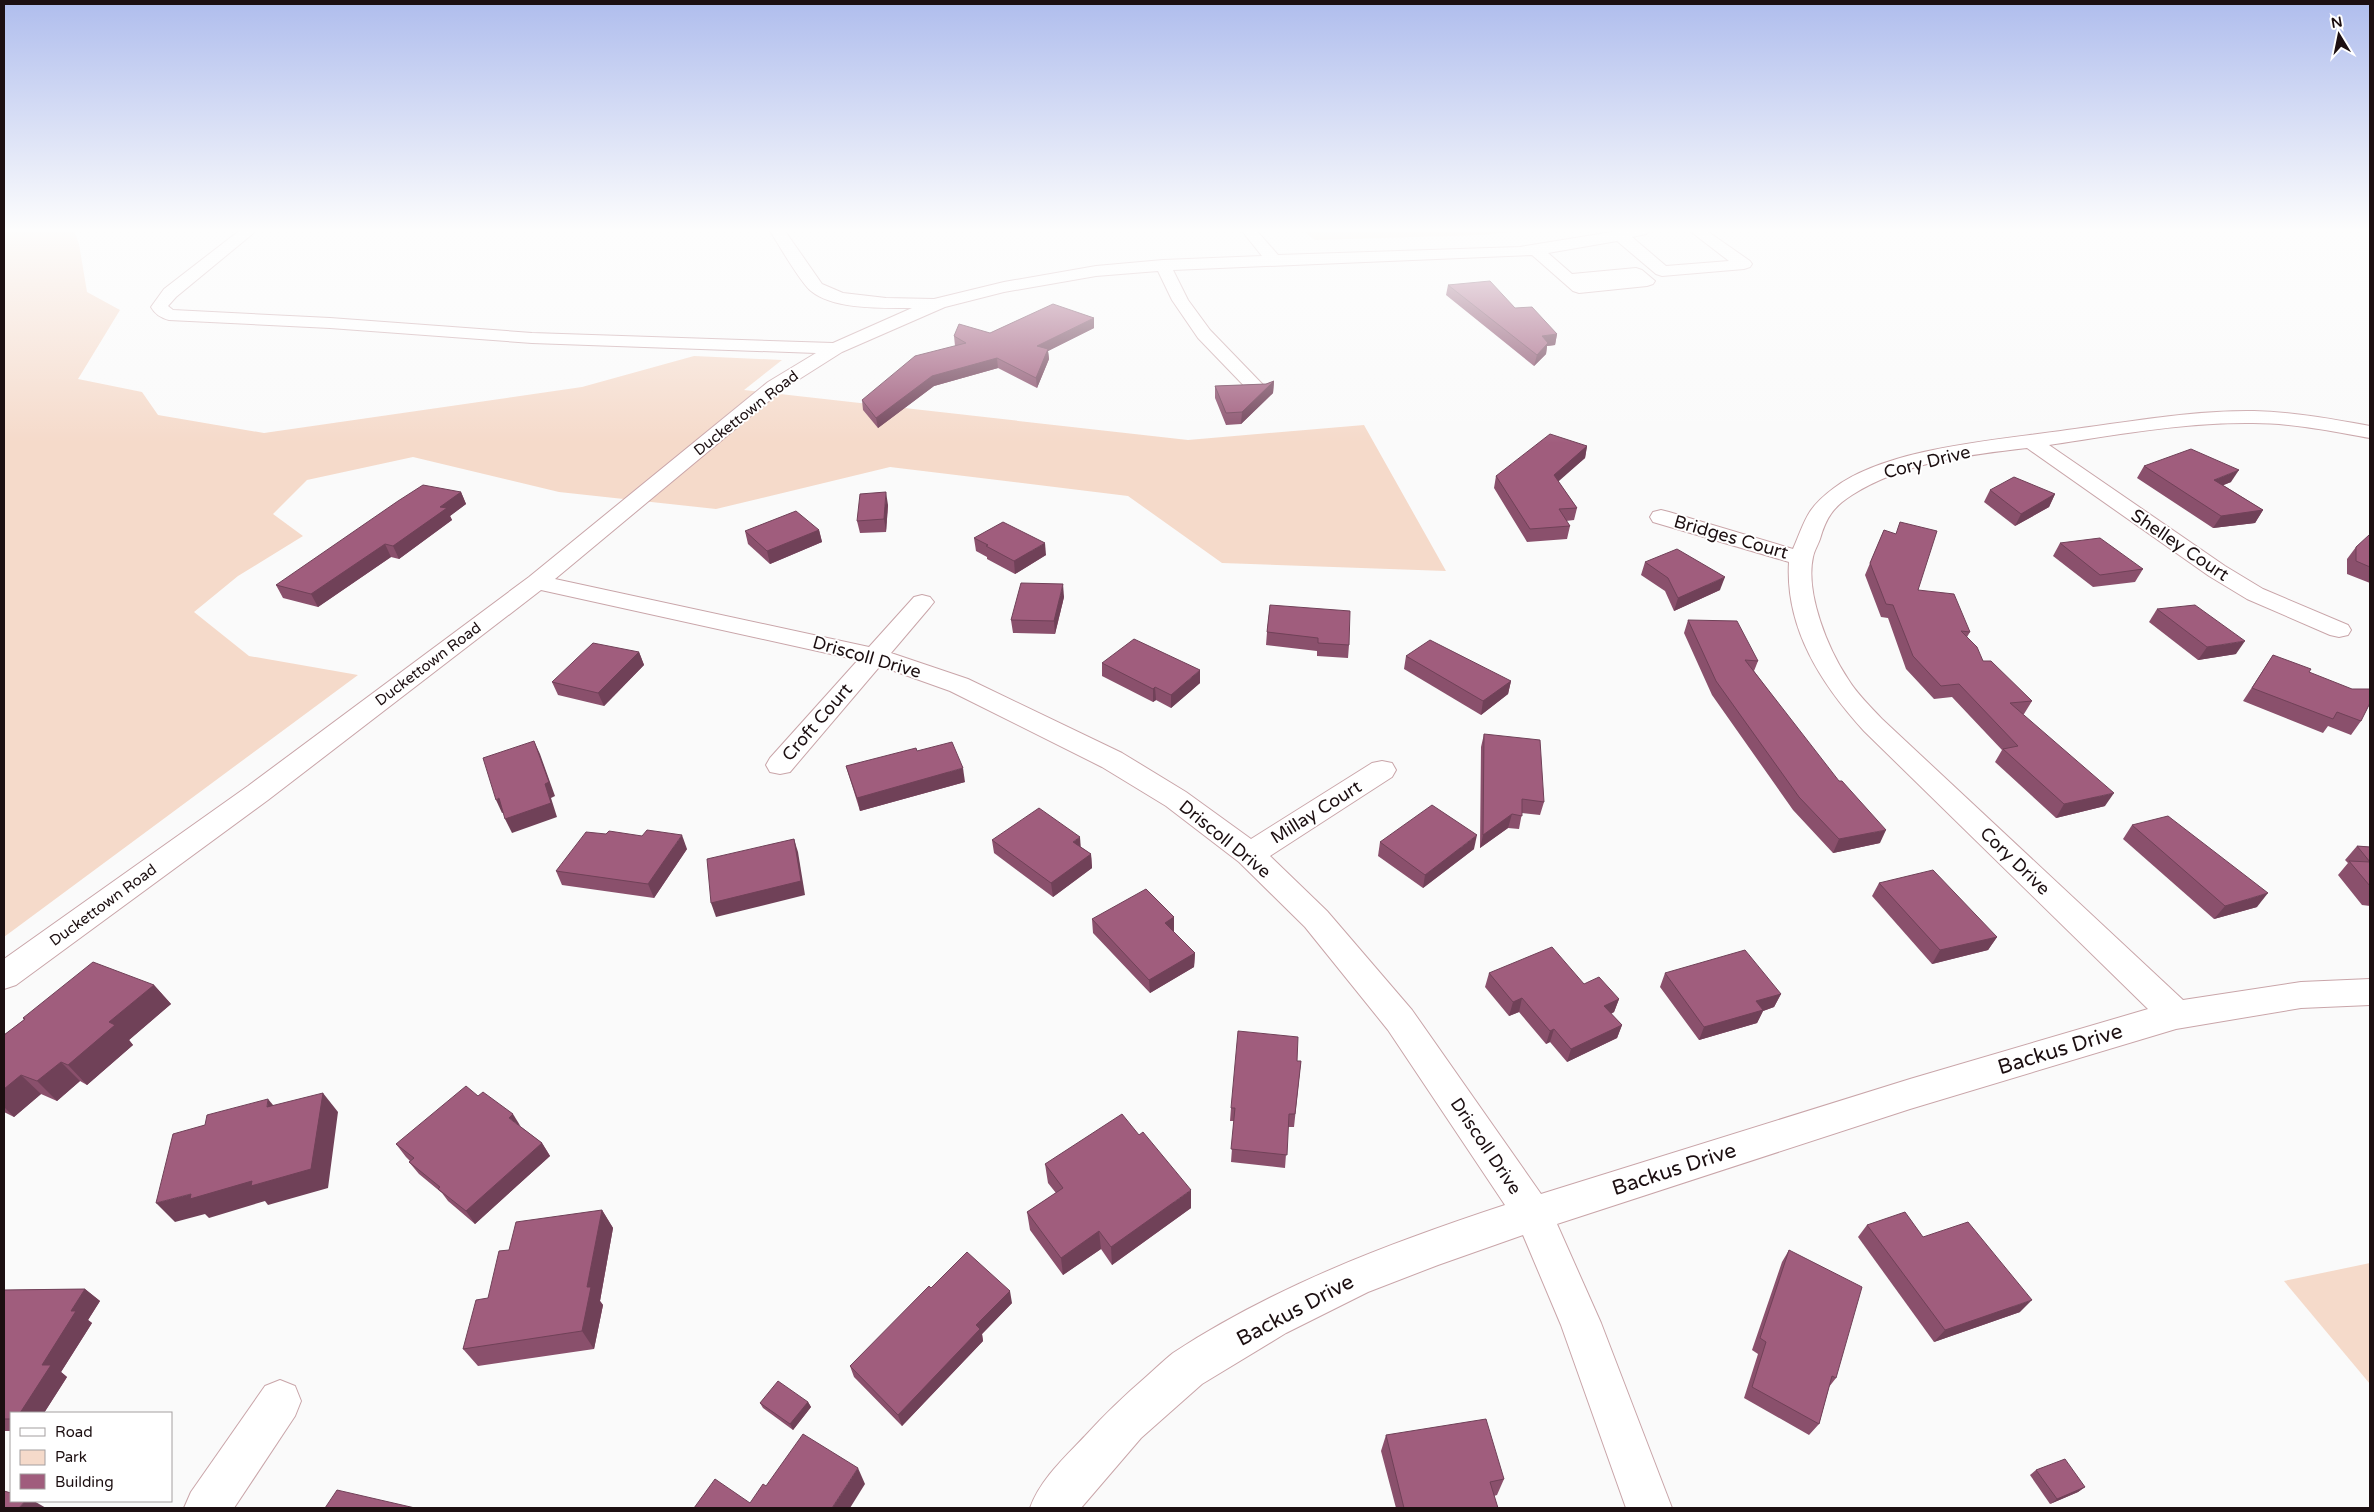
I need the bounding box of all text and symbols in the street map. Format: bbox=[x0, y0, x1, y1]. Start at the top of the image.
north arrow bbox=[2314, 10, 2364, 60]
text: N bbox=[2330, 13, 2344, 32]
street label: Duckettown Road bbox=[690, 367, 802, 459]
street label: Cory Drive bbox=[1881, 441, 1973, 483]
street label: Shelley Court bbox=[2127, 504, 2233, 586]
street label: Bridges Court bbox=[1671, 510, 1791, 564]
street label: Duckettown Road bbox=[372, 618, 484, 710]
street label: Driscoll Drive bbox=[810, 631, 924, 683]
street label: Croft Court bbox=[777, 678, 857, 765]
street label: Millay Court bbox=[1267, 775, 1366, 849]
street label: Driscoll Drive bbox=[1175, 795, 1275, 883]
street label: Cory Drive bbox=[1975, 822, 2055, 900]
street label: Duckettown Road bbox=[46, 860, 160, 950]
street label: Backus Drive bbox=[1995, 1019, 2126, 1080]
street label: Driscoll Drive bbox=[1446, 1093, 1526, 1199]
street label: Backus Drive bbox=[1609, 1138, 1739, 1201]
street label: Backus Drive bbox=[1232, 1269, 1358, 1352]
legend bbox=[10, 1412, 172, 1502]
text: Road bbox=[55, 1423, 93, 1441]
text: Park bbox=[55, 1448, 87, 1466]
text: Building bbox=[55, 1473, 114, 1491]

